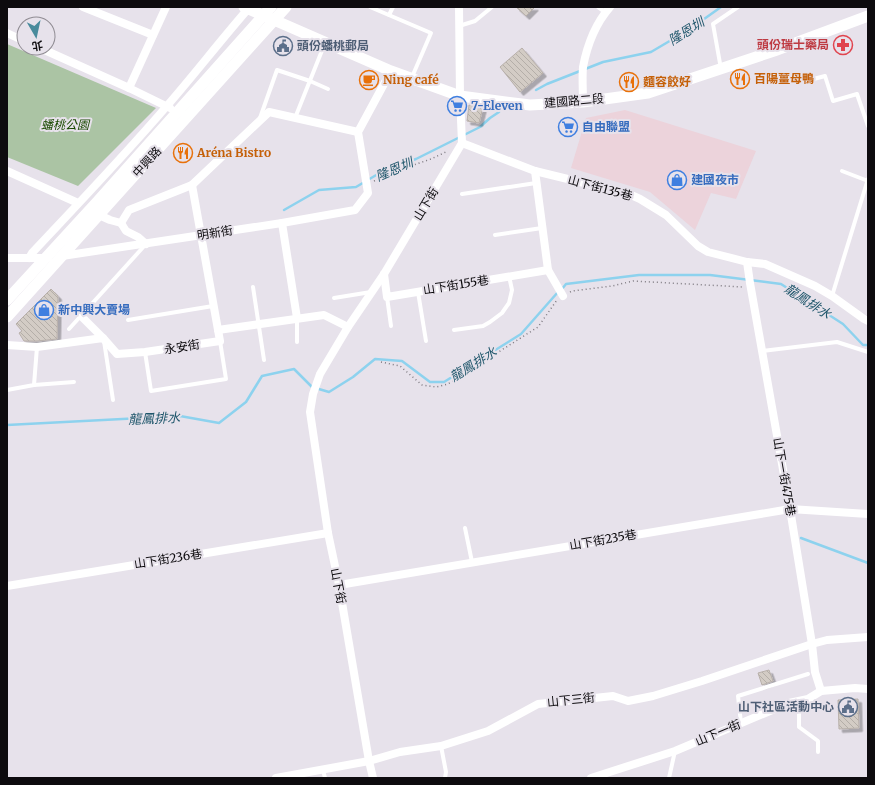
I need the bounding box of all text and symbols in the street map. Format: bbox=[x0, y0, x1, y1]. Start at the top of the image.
water label: 隆恩圳 bbox=[665, 13, 709, 49]
north arrow bbox=[16, 16, 56, 56]
pharmacy icon: 頭份瑞士藥局 bbox=[832, 34, 854, 56]
public building icon: 頭份蟠桃郵局 bbox=[272, 35, 294, 57]
place label: 頭份瑞士藥局 bbox=[757, 37, 829, 52]
text: 北 bbox=[31, 38, 44, 54]
place label: 頭份蟠桃郵局 bbox=[297, 38, 369, 53]
restaurant icon: 百陽薑母鴨 bbox=[729, 68, 751, 90]
cafe icon: Ning café bbox=[358, 69, 380, 91]
restaurant icon: 麵容餃好 bbox=[618, 71, 640, 93]
place label: 百陽薑母鴨 bbox=[754, 71, 814, 86]
place label: Ning café bbox=[383, 72, 439, 87]
place label: 麵容餃好 bbox=[643, 74, 691, 89]
street label: 建國路二段 bbox=[543, 90, 605, 111]
supermarket icon: 7-Eleven bbox=[446, 95, 468, 117]
place label: 7-Eleven bbox=[471, 98, 523, 113]
supermarket icon: 自由聯盟 bbox=[557, 116, 579, 138]
park label: 蟠桃公園 bbox=[41, 117, 91, 132]
place label: 自由聯盟 bbox=[582, 119, 630, 134]
restaurant icon: Aréna Bistro bbox=[172, 142, 194, 164]
street label: 中興路 bbox=[129, 143, 164, 180]
place label: Aréna Bistro bbox=[196, 145, 271, 160]
water label: 隆恩圳 bbox=[373, 153, 417, 185]
shop icon: 建國夜市 bbox=[666, 169, 688, 191]
street label: 山下街135巷 bbox=[566, 172, 634, 203]
place label: 建國夜市 bbox=[691, 172, 739, 187]
street label: 山下街 bbox=[410, 184, 441, 223]
street label: 明新街 bbox=[196, 222, 234, 243]
street label: 山下街155巷 bbox=[422, 272, 490, 297]
water label: 龍鳳排水 bbox=[781, 280, 835, 323]
shop icon: 新中興大賣場 bbox=[33, 299, 55, 321]
place label: 新中興大賣場 bbox=[58, 302, 130, 317]
street label: 永安街 bbox=[163, 336, 201, 357]
water label: 龍鳳排水 bbox=[447, 343, 501, 385]
water label: 龍鳳排水 bbox=[128, 409, 181, 428]
street label: 山下一街475巷 bbox=[770, 436, 799, 517]
street label: 山下街235巷 bbox=[568, 526, 638, 553]
street label: 山下街236巷 bbox=[133, 546, 203, 571]
street label: 山下街 bbox=[328, 567, 349, 605]
street label: 山下三街 bbox=[546, 690, 596, 709]
public building icon: 山下社區活動中心 bbox=[837, 696, 859, 718]
place label: 山下社區活動中心 bbox=[738, 699, 834, 714]
street label: 山下一街 bbox=[693, 716, 743, 749]

